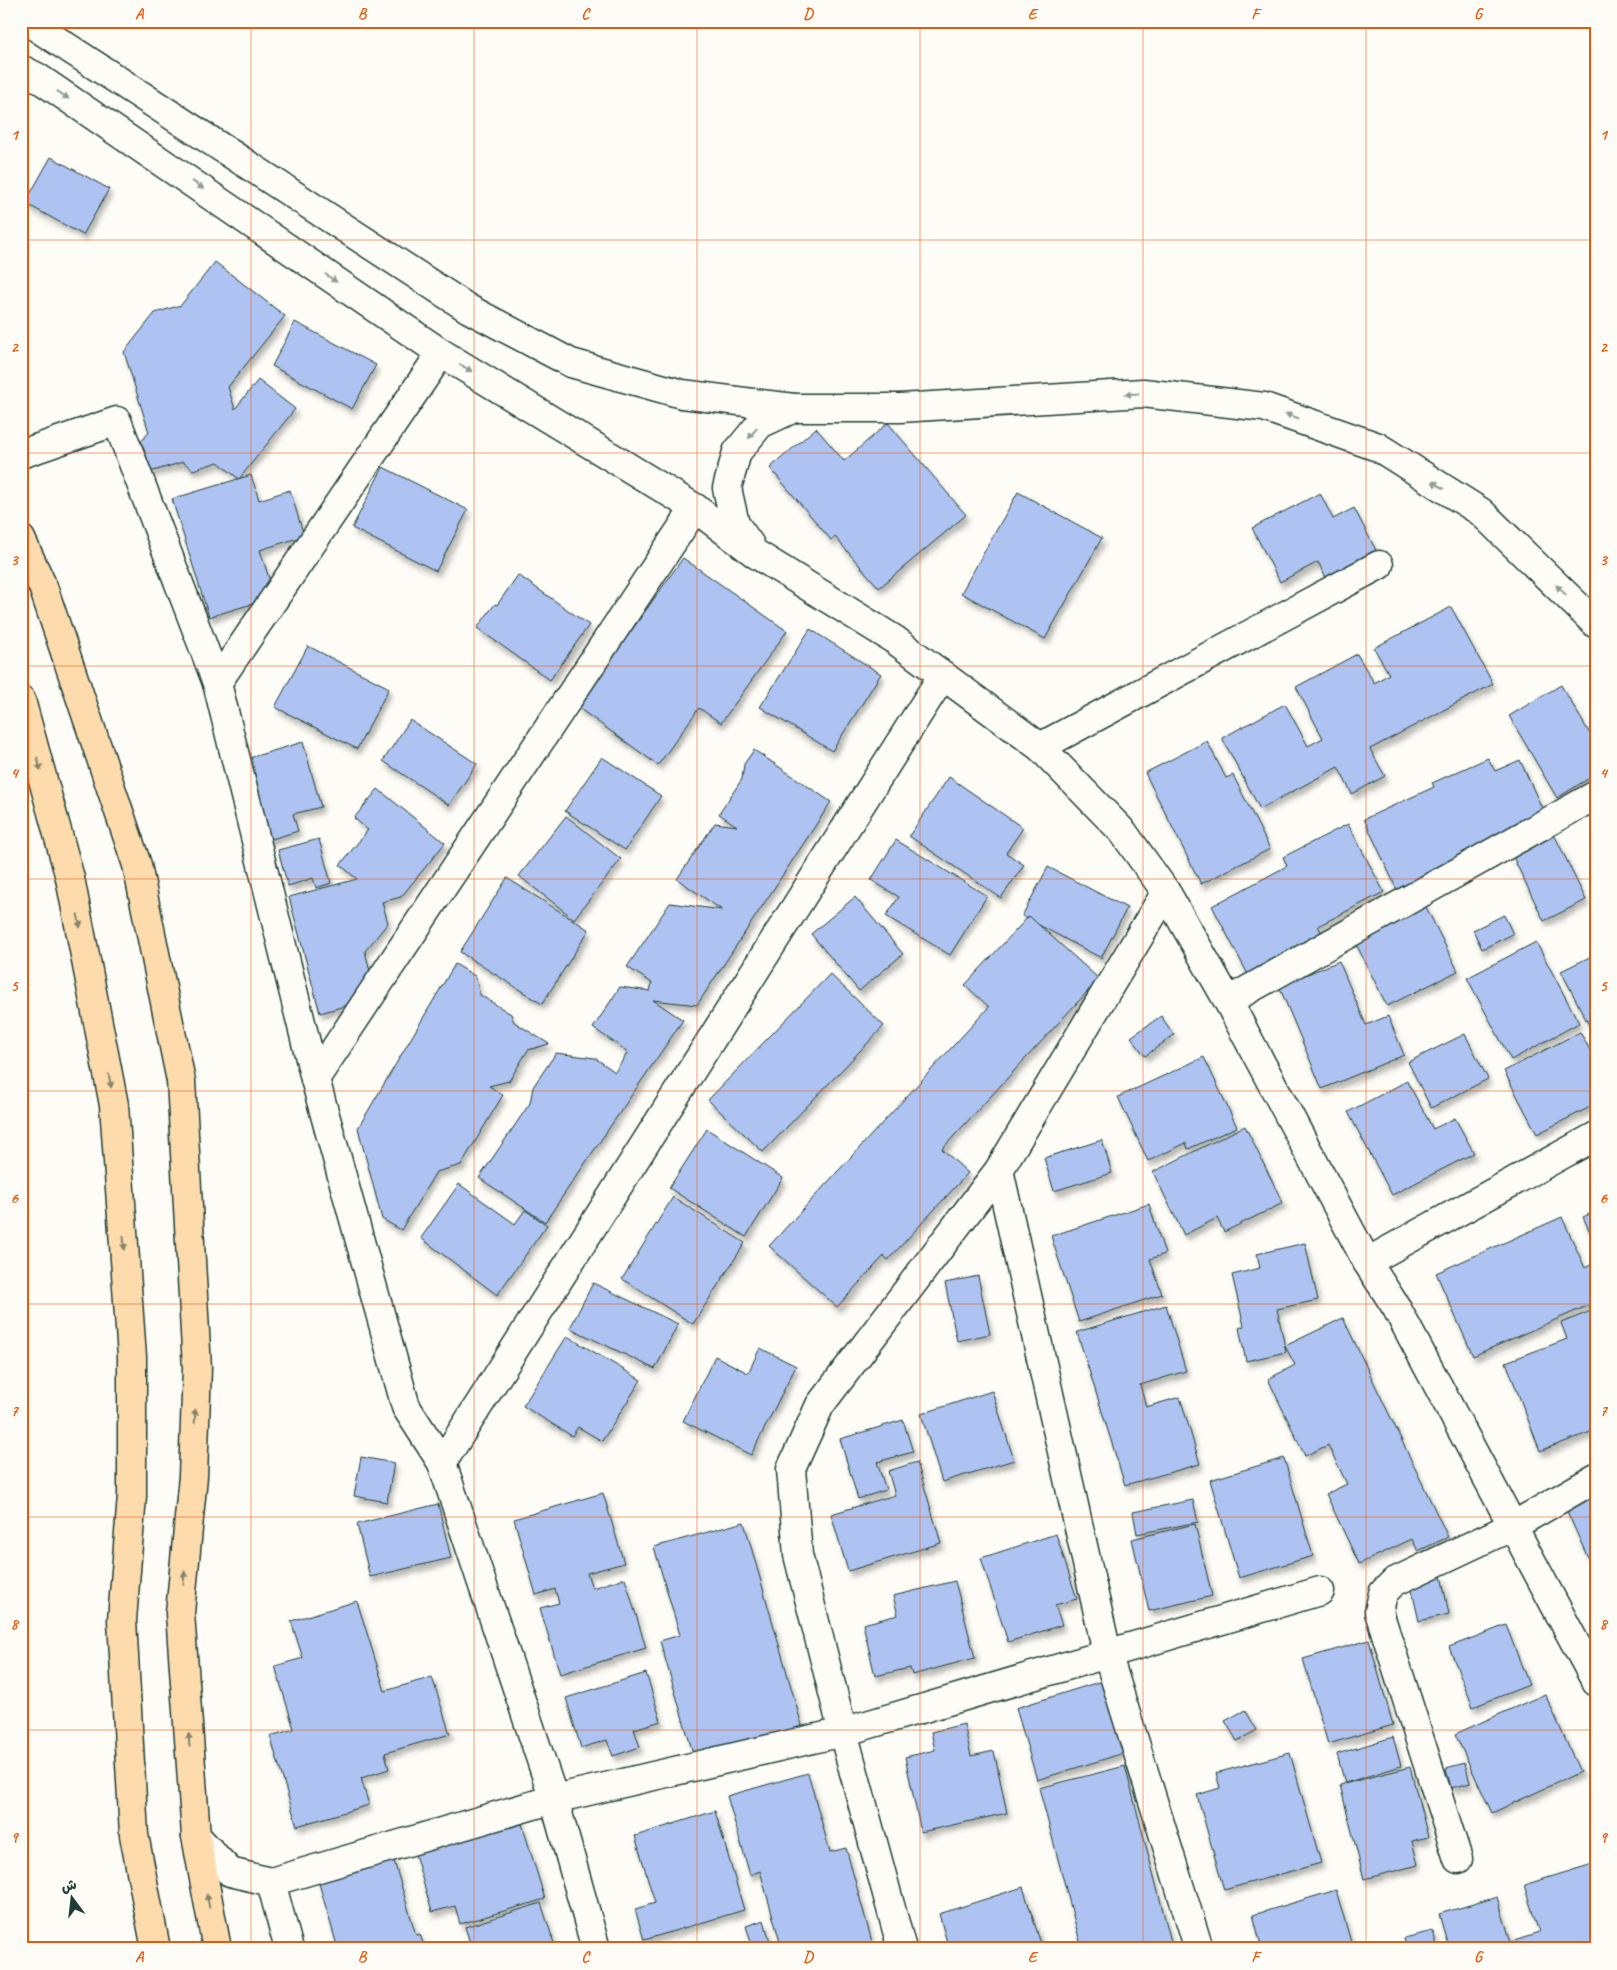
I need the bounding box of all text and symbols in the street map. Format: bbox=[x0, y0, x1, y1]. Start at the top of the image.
text: A bbox=[135, 4, 145, 24]
text: B bbox=[358, 4, 368, 24]
text: C bbox=[581, 4, 591, 24]
text: D bbox=[803, 4, 814, 24]
text: E bbox=[1028, 4, 1039, 24]
text: F bbox=[1251, 4, 1262, 24]
text: G bbox=[1474, 4, 1484, 24]
one-way arrow bbox=[56, 90, 70, 100]
text: 1 bbox=[10, 125, 19, 145]
text: 1 bbox=[1599, 125, 1608, 145]
one-way arrow bbox=[191, 181, 204, 190]
one-way arrow bbox=[325, 273, 338, 283]
text: 2 bbox=[10, 337, 19, 357]
text: 2 bbox=[1599, 337, 1608, 357]
one-way arrow bbox=[460, 364, 473, 373]
one-way arrow bbox=[1123, 390, 1139, 398]
one-way arrow bbox=[1284, 412, 1299, 420]
one-way arrow bbox=[747, 426, 759, 438]
one-way arrow bbox=[1432, 480, 1445, 489]
text: 3 bbox=[10, 550, 19, 570]
text: 3 bbox=[1599, 550, 1608, 570]
one-way arrow bbox=[1555, 584, 1567, 596]
one-way arrow bbox=[35, 756, 43, 772]
text: 4 bbox=[10, 763, 19, 783]
text: 4 bbox=[1599, 763, 1608, 783]
one-way arrow bbox=[75, 914, 83, 930]
text: 5 bbox=[11, 976, 20, 996]
text: 5 bbox=[1600, 976, 1609, 996]
one-way arrow bbox=[106, 1073, 114, 1089]
text: 6 bbox=[10, 1188, 19, 1208]
text: 6 bbox=[1599, 1188, 1608, 1208]
one-way arrow bbox=[120, 1235, 128, 1251]
text: 7 bbox=[10, 1401, 19, 1421]
text: 7 bbox=[1599, 1401, 1608, 1421]
one-way arrow bbox=[192, 1407, 200, 1423]
one-way arrow bbox=[180, 1569, 188, 1585]
text: 8 bbox=[10, 1614, 19, 1634]
text: 8 bbox=[1599, 1614, 1608, 1634]
one-way arrow bbox=[185, 1731, 193, 1747]
text: 9 bbox=[10, 1827, 19, 1847]
text: 9 bbox=[1599, 1827, 1608, 1847]
north arrow bbox=[48, 1872, 98, 1922]
text: ش bbox=[59, 1876, 78, 1896]
one-way arrow bbox=[204, 1892, 212, 1908]
text: A bbox=[135, 1947, 145, 1967]
text: B bbox=[358, 1947, 368, 1967]
text: C bbox=[581, 1947, 591, 1967]
text: D bbox=[803, 1947, 814, 1967]
text: E bbox=[1028, 1947, 1039, 1967]
text: F bbox=[1251, 1947, 1262, 1967]
text: G bbox=[1474, 1947, 1484, 1967]

